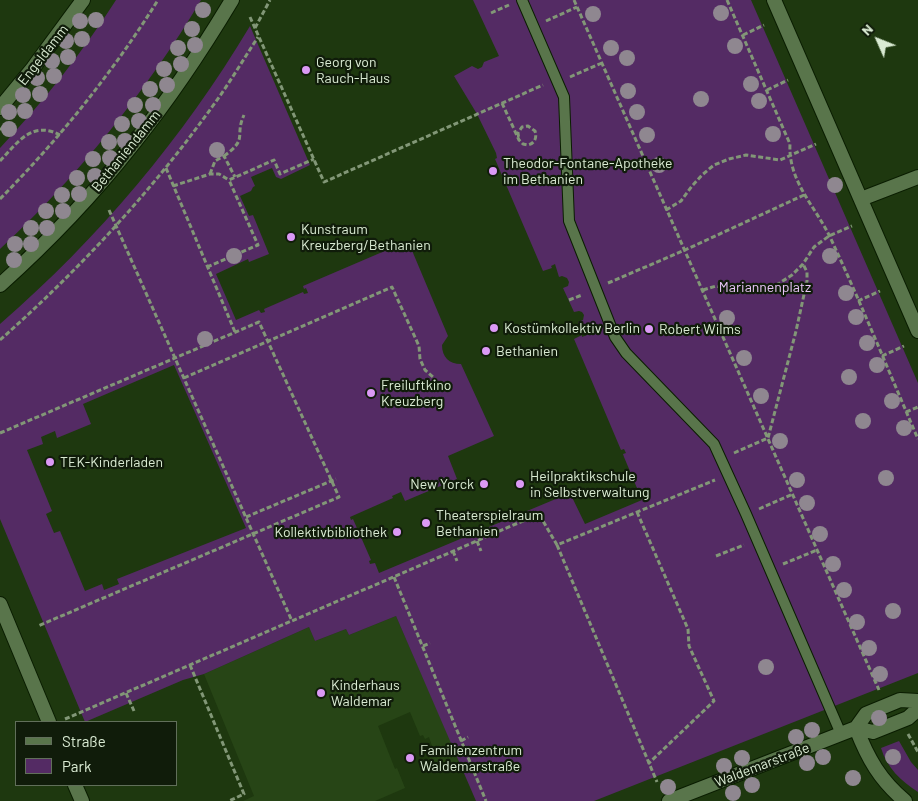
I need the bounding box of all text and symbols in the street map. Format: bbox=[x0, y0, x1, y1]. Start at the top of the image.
north arrow bbox=[853, 15, 903, 65]
text: N bbox=[858, 20, 876, 38]
street label: Engeldamm bbox=[14, 21, 72, 89]
place label: Georg von Rauch-Haus bbox=[316, 54, 390, 86]
marker: Georg von Rauch-Haus bbox=[300, 64, 312, 76]
street label: Bethaniendamm bbox=[88, 107, 164, 195]
place label: Theodor-Fontane-Apotheke im Bethanien bbox=[503, 155, 672, 188]
marker: Theodor-Fontane-Apotheke im Bethanien bbox=[487, 165, 499, 177]
place label: Kunstraum Kreuzberg/Bethanien bbox=[301, 221, 431, 253]
marker: Kunstraum Kreuzberg/Bethanien bbox=[285, 231, 297, 243]
park label: Mariannenplatz bbox=[719, 279, 811, 295]
place label: Kostümkollektiv Berlin bbox=[504, 320, 640, 336]
place label: Robert Wilms bbox=[659, 321, 741, 337]
marker: Kostümkollektiv Berlin bbox=[488, 322, 500, 334]
marker: Robert Wilms bbox=[643, 323, 655, 335]
place label: Bethanien bbox=[496, 343, 558, 359]
marker: Bethanien bbox=[480, 345, 492, 357]
place label: Freiluftkino Kreuzberg bbox=[381, 377, 451, 410]
marker: Freiluftkino Kreuzberg bbox=[365, 387, 377, 399]
place label: TEK-Kinderladen bbox=[60, 454, 163, 470]
marker: TEK-Kinderladen bbox=[44, 456, 56, 468]
place label: Heilpraktikschule in Selbstverwaltung bbox=[530, 468, 650, 501]
place label: New Yorck bbox=[410, 476, 474, 492]
marker: New Yorck bbox=[478, 478, 490, 490]
marker: Heilpraktikschule in Selbstverwaltung bbox=[514, 478, 526, 490]
place label: Theaterspielraum Bethanien bbox=[436, 507, 543, 540]
marker: Theaterspielraum Bethanien bbox=[420, 517, 432, 529]
place label: Kollektivbibliothek bbox=[275, 524, 387, 540]
marker: Kollektivbibliothek bbox=[391, 526, 403, 538]
place label: Kinderhaus Waldemar bbox=[331, 677, 400, 710]
marker: Kinderhaus Waldemar bbox=[315, 687, 327, 699]
legend bbox=[15, 721, 178, 786]
text: Straße bbox=[62, 732, 106, 750]
street label: Waldemarstraße bbox=[712, 739, 812, 791]
place label: Familienzentrum Waldemarstraße bbox=[420, 742, 522, 774]
marker: Familienzentrum Waldemarstraße bbox=[404, 752, 416, 764]
text: Park bbox=[62, 757, 91, 775]

